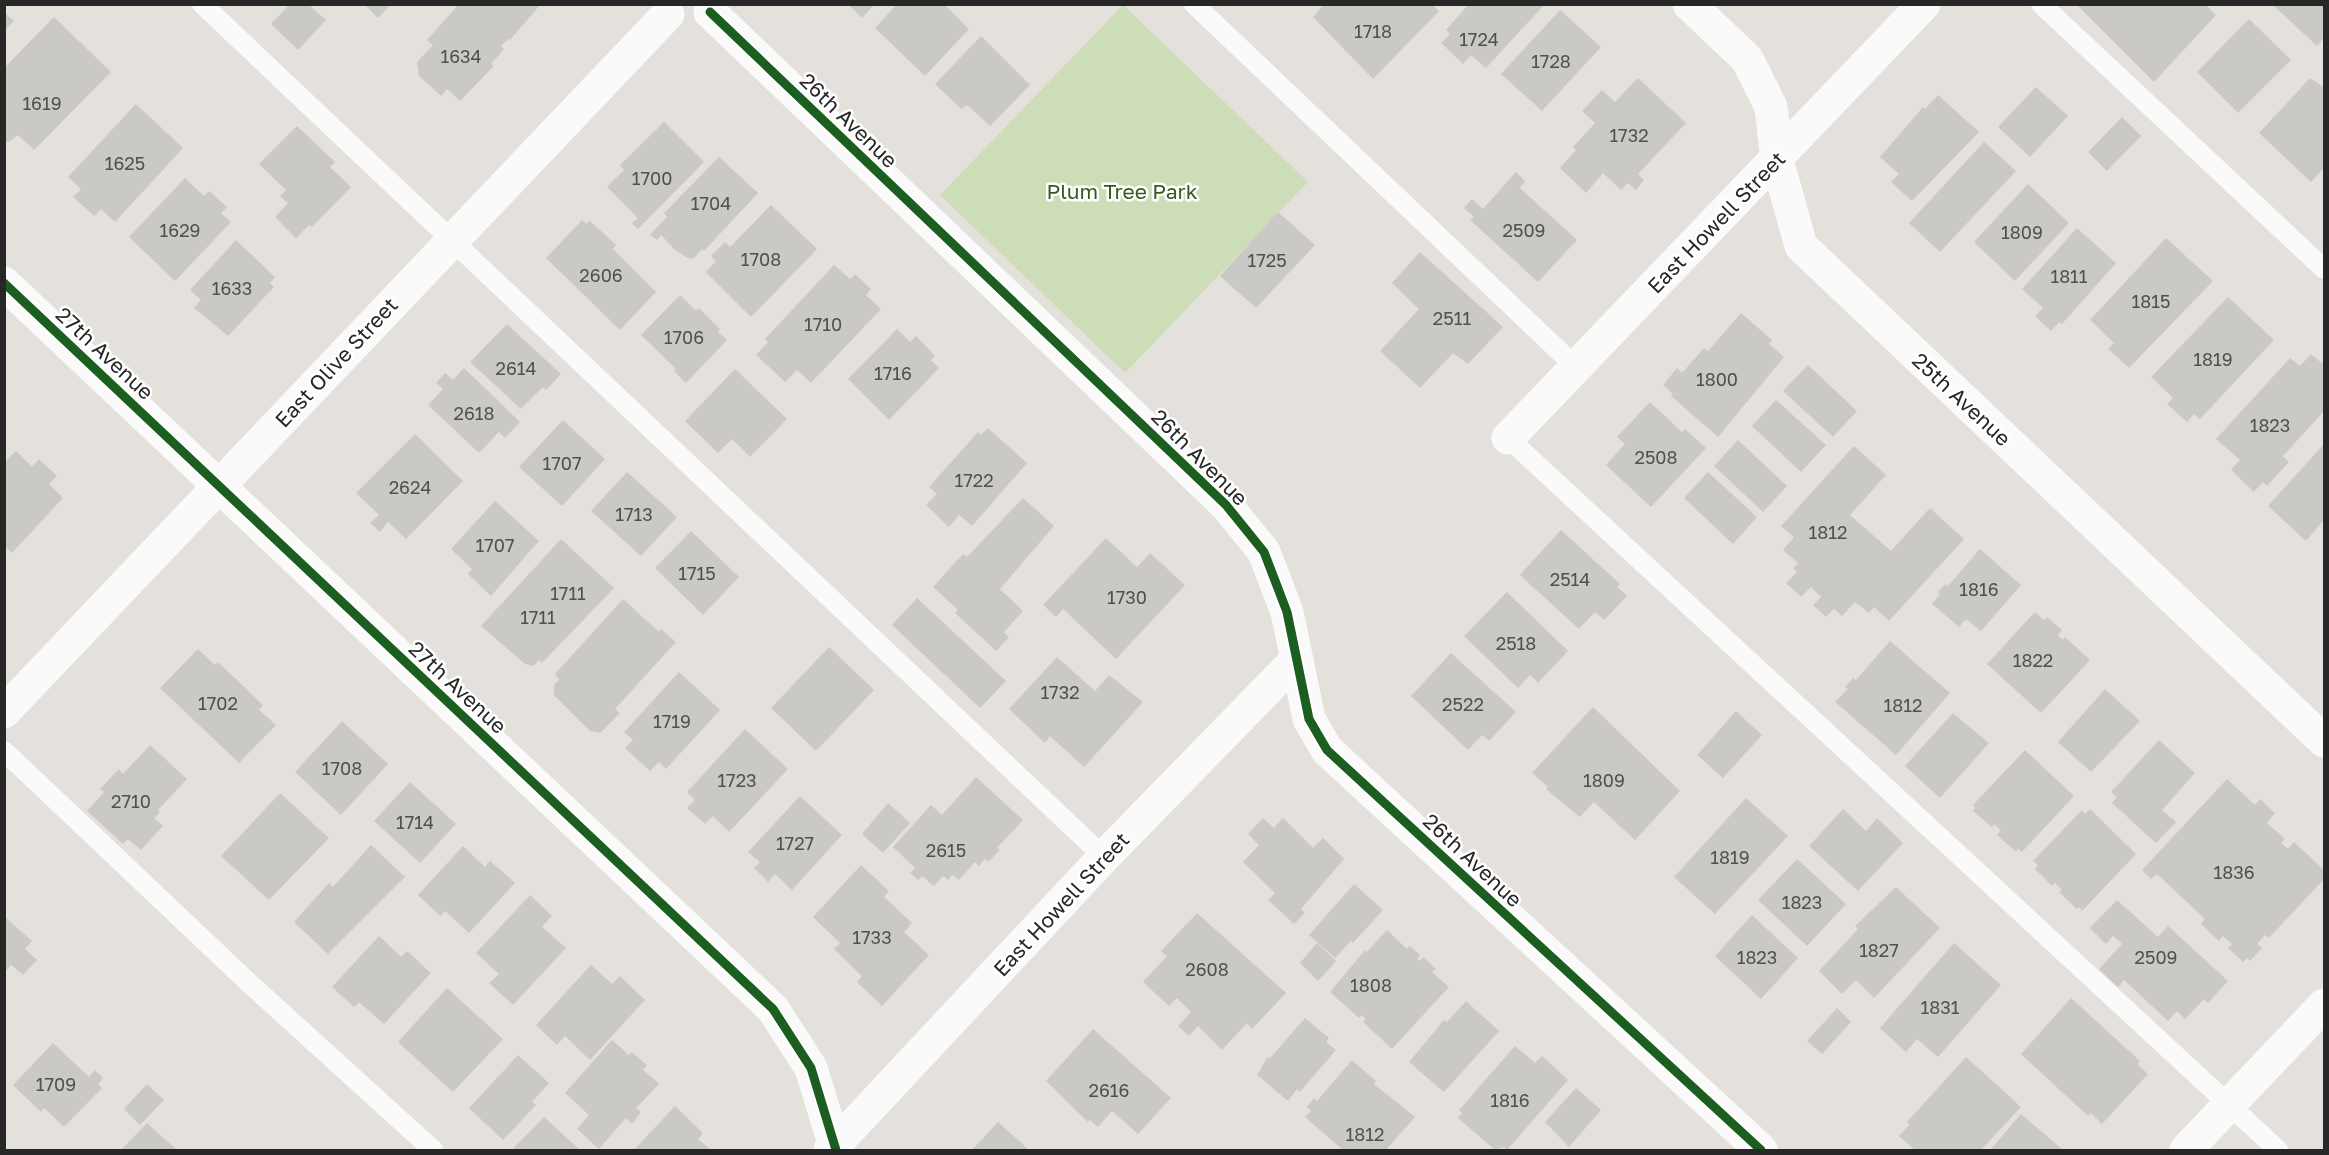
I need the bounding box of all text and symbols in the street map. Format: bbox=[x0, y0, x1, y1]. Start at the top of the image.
house number: 1718 bbox=[1354, 20, 1392, 42]
house number: 1724 bbox=[1459, 28, 1499, 50]
house number: 1634 bbox=[440, 45, 482, 67]
house number: 1728 bbox=[1531, 50, 1571, 72]
street label: 26th Avenue bbox=[795, 67, 903, 173]
house number: 1619 bbox=[22, 92, 62, 114]
house number: 1732 bbox=[1609, 124, 1649, 146]
street label: East Howell Street bbox=[1642, 146, 1790, 298]
house number: 1625 bbox=[105, 152, 145, 174]
house number: 1700 bbox=[632, 167, 672, 189]
park label: Plum Tree Park bbox=[1046, 178, 1198, 204]
house number: 1704 bbox=[691, 192, 731, 214]
house number: 1629 bbox=[160, 219, 200, 241]
house number: 2509 bbox=[1503, 219, 1545, 241]
house number: 1809 bbox=[2001, 221, 2043, 243]
house number: 1708 bbox=[741, 248, 781, 270]
house number: 1725 bbox=[1247, 249, 1287, 271]
house number: 2606 bbox=[579, 264, 623, 286]
house number: 1811 bbox=[2050, 265, 2088, 287]
house number: 1633 bbox=[212, 277, 252, 299]
house number: 1815 bbox=[2132, 290, 2170, 312]
street label: East Olive Street bbox=[269, 292, 403, 432]
street label: 27th Avenue bbox=[51, 301, 159, 405]
house number: 2511 bbox=[1433, 307, 1471, 329]
house number: 1710 bbox=[804, 313, 842, 335]
house number: 1706 bbox=[664, 326, 704, 348]
street label: 25th Avenue bbox=[1907, 347, 2017, 451]
house number: 1819 bbox=[2193, 348, 2233, 370]
house number: 2614 bbox=[495, 357, 537, 379]
house number: 1716 bbox=[874, 362, 912, 384]
house number: 1800 bbox=[1696, 368, 1738, 390]
house number: 2618 bbox=[453, 402, 495, 424]
street label: 26th Avenue bbox=[1146, 403, 1254, 511]
house number: 1823 bbox=[2250, 414, 2290, 436]
house number: 2508 bbox=[1634, 446, 1678, 468]
house number: 1707 bbox=[543, 452, 581, 474]
house number: 1722 bbox=[954, 469, 994, 491]
house number: 2624 bbox=[389, 476, 431, 498]
house number: 1713 bbox=[615, 503, 653, 525]
house number: 1812 bbox=[1809, 521, 1847, 543]
house number: 1707 bbox=[476, 534, 514, 556]
house number: 1715 bbox=[678, 562, 716, 584]
house number: 2514 bbox=[1550, 568, 1590, 590]
house number: 1816 bbox=[1959, 578, 1999, 600]
house number: 1711 bbox=[550, 582, 586, 604]
house number: 1730 bbox=[1107, 586, 1147, 608]
house number: 1711 bbox=[520, 606, 556, 628]
house number: 2518 bbox=[1496, 632, 1536, 654]
street label: 27th Avenue bbox=[404, 635, 512, 739]
house number: 1822 bbox=[2013, 649, 2053, 671]
house number: 1732 bbox=[1040, 681, 1080, 703]
house number: 1702 bbox=[198, 692, 238, 714]
house number: 2522 bbox=[1442, 693, 1484, 715]
house number: 1812 bbox=[1884, 694, 1922, 716]
house number: 1719 bbox=[653, 710, 691, 732]
house number: 1708 bbox=[322, 757, 362, 779]
house number: 1723 bbox=[717, 769, 757, 791]
house number: 1809 bbox=[1583, 769, 1625, 791]
house number: 2710 bbox=[111, 790, 151, 812]
street label: 26th Avenue bbox=[1418, 808, 1528, 912]
house number: 1714 bbox=[396, 811, 434, 833]
street label: East Howell Street bbox=[988, 827, 1134, 981]
house number: 1727 bbox=[776, 832, 814, 854]
house number: 2615 bbox=[926, 839, 966, 861]
house number: 1819 bbox=[1710, 846, 1750, 868]
house number: 1836 bbox=[2213, 861, 2255, 883]
house number: 1823 bbox=[1782, 891, 1822, 913]
house number: 1733 bbox=[852, 926, 892, 948]
house number: 1827 bbox=[1859, 939, 1899, 961]
house number: 1823 bbox=[1737, 946, 1777, 968]
house number: 2509 bbox=[2135, 946, 2177, 968]
house number: 2608 bbox=[1185, 958, 1229, 980]
house number: 1808 bbox=[1350, 974, 1392, 996]
house number: 1831 bbox=[1921, 996, 1960, 1018]
house number: 1709 bbox=[36, 1073, 76, 1095]
house number: 2616 bbox=[1089, 1079, 1129, 1101]
house number: 1816 bbox=[1490, 1089, 1530, 1111]
house number: 1812 bbox=[1346, 1123, 1384, 1145]

